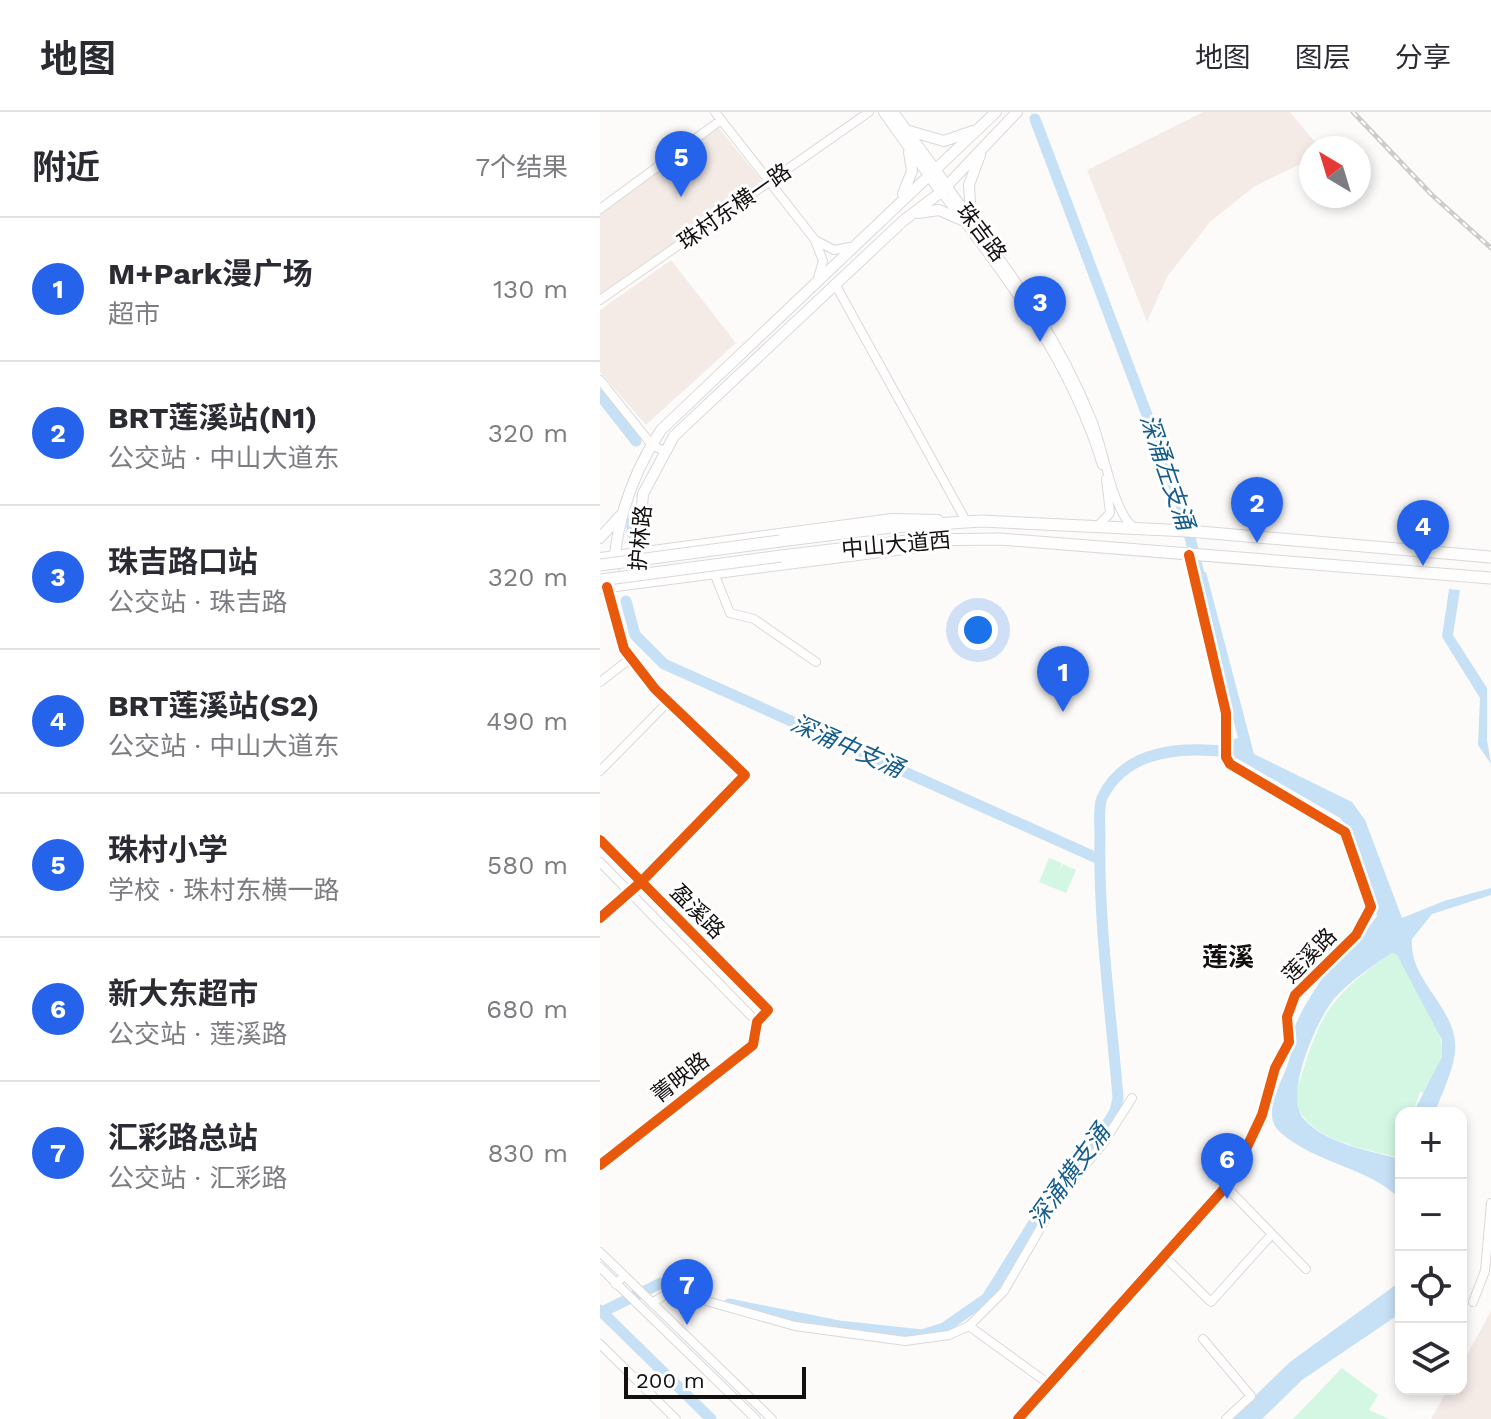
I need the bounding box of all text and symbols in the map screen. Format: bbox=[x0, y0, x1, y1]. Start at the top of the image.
text: 地图 bbox=[40, 37, 116, 81]
text: 地图 bbox=[1195, 41, 1251, 74]
text: 图层 bbox=[1295, 41, 1351, 74]
text: 分享 bbox=[1395, 41, 1451, 74]
pin: 5 bbox=[655, 131, 707, 197]
north arrow bbox=[1299, 136, 1371, 208]
text: 附近 bbox=[32, 147, 100, 187]
text: 7个结果 bbox=[475, 152, 568, 182]
street label: 珠村东横一路 bbox=[673, 158, 796, 255]
street label: 珠吉路 bbox=[952, 198, 1011, 266]
text: M+Park漫广场 bbox=[108, 256, 312, 291]
text: 1 bbox=[52, 274, 64, 304]
text: 130 m bbox=[493, 274, 568, 304]
pin: 3 bbox=[1014, 276, 1066, 342]
text: 超市 bbox=[108, 299, 160, 329]
text: BRT莲溪站(N1) bbox=[108, 400, 317, 435]
water label: 深涌左支涌 bbox=[1134, 411, 1201, 536]
text: 2 bbox=[50, 418, 66, 448]
text: 320 m bbox=[488, 418, 568, 448]
text: 公交站 · 中山大道东 bbox=[108, 443, 340, 473]
pin: 2 bbox=[1231, 477, 1283, 543]
pin: 4 bbox=[1397, 500, 1449, 566]
street label: 护林路 bbox=[625, 504, 656, 572]
street label: 中山大道西 bbox=[840, 527, 952, 562]
text: 珠吉路口站 bbox=[108, 544, 258, 579]
text: 3 bbox=[50, 562, 66, 592]
text: 320 m bbox=[488, 562, 568, 592]
text: 公交站 · 珠吉路 bbox=[108, 587, 288, 617]
your location bbox=[958, 610, 998, 650]
pin: 1 bbox=[1037, 646, 1089, 712]
text: BRT莲溪站(S2) bbox=[108, 688, 319, 723]
text: 4 bbox=[50, 706, 66, 736]
text: 490 m bbox=[486, 706, 568, 736]
water label: 深涌中支涌 bbox=[786, 709, 910, 784]
text: 公交站 · 中山大道东 bbox=[108, 731, 340, 761]
text: 珠村小学 bbox=[108, 832, 228, 867]
text: 5 bbox=[50, 850, 66, 880]
text: 580 m bbox=[487, 850, 568, 880]
text: 学校 · 珠村东横一路 bbox=[108, 875, 340, 905]
street label: 盈溪路 bbox=[665, 879, 730, 944]
street label: 莲溪路 bbox=[1277, 923, 1341, 988]
district label: 莲溪 bbox=[1202, 942, 1254, 972]
text: 新大东超市 bbox=[108, 976, 258, 1011]
text: 6 bbox=[50, 994, 66, 1024]
text: 680 m bbox=[486, 994, 568, 1024]
text: 公交站 · 莲溪路 bbox=[108, 1019, 288, 1049]
street label: 菁映路 bbox=[647, 1047, 714, 1108]
map controls bbox=[1395, 1107, 1467, 1395]
button: + bbox=[1395, 1107, 1467, 1179]
water label: 深涌横支涌 bbox=[1022, 1117, 1117, 1233]
text: 汇彩路总站 bbox=[108, 1120, 258, 1155]
pin: 6 bbox=[1201, 1133, 1253, 1199]
text: 7 bbox=[50, 1138, 66, 1168]
text: 830 m bbox=[488, 1138, 568, 1168]
text: 公交站 · 汇彩路 bbox=[108, 1163, 288, 1193]
button: − bbox=[1395, 1179, 1467, 1251]
button: locate bbox=[1395, 1251, 1467, 1323]
pin: 7 bbox=[661, 1259, 713, 1325]
button: layers bbox=[1395, 1323, 1467, 1395]
scale bar bbox=[624, 1363, 806, 1399]
text: 200 m bbox=[636, 1368, 705, 1393]

